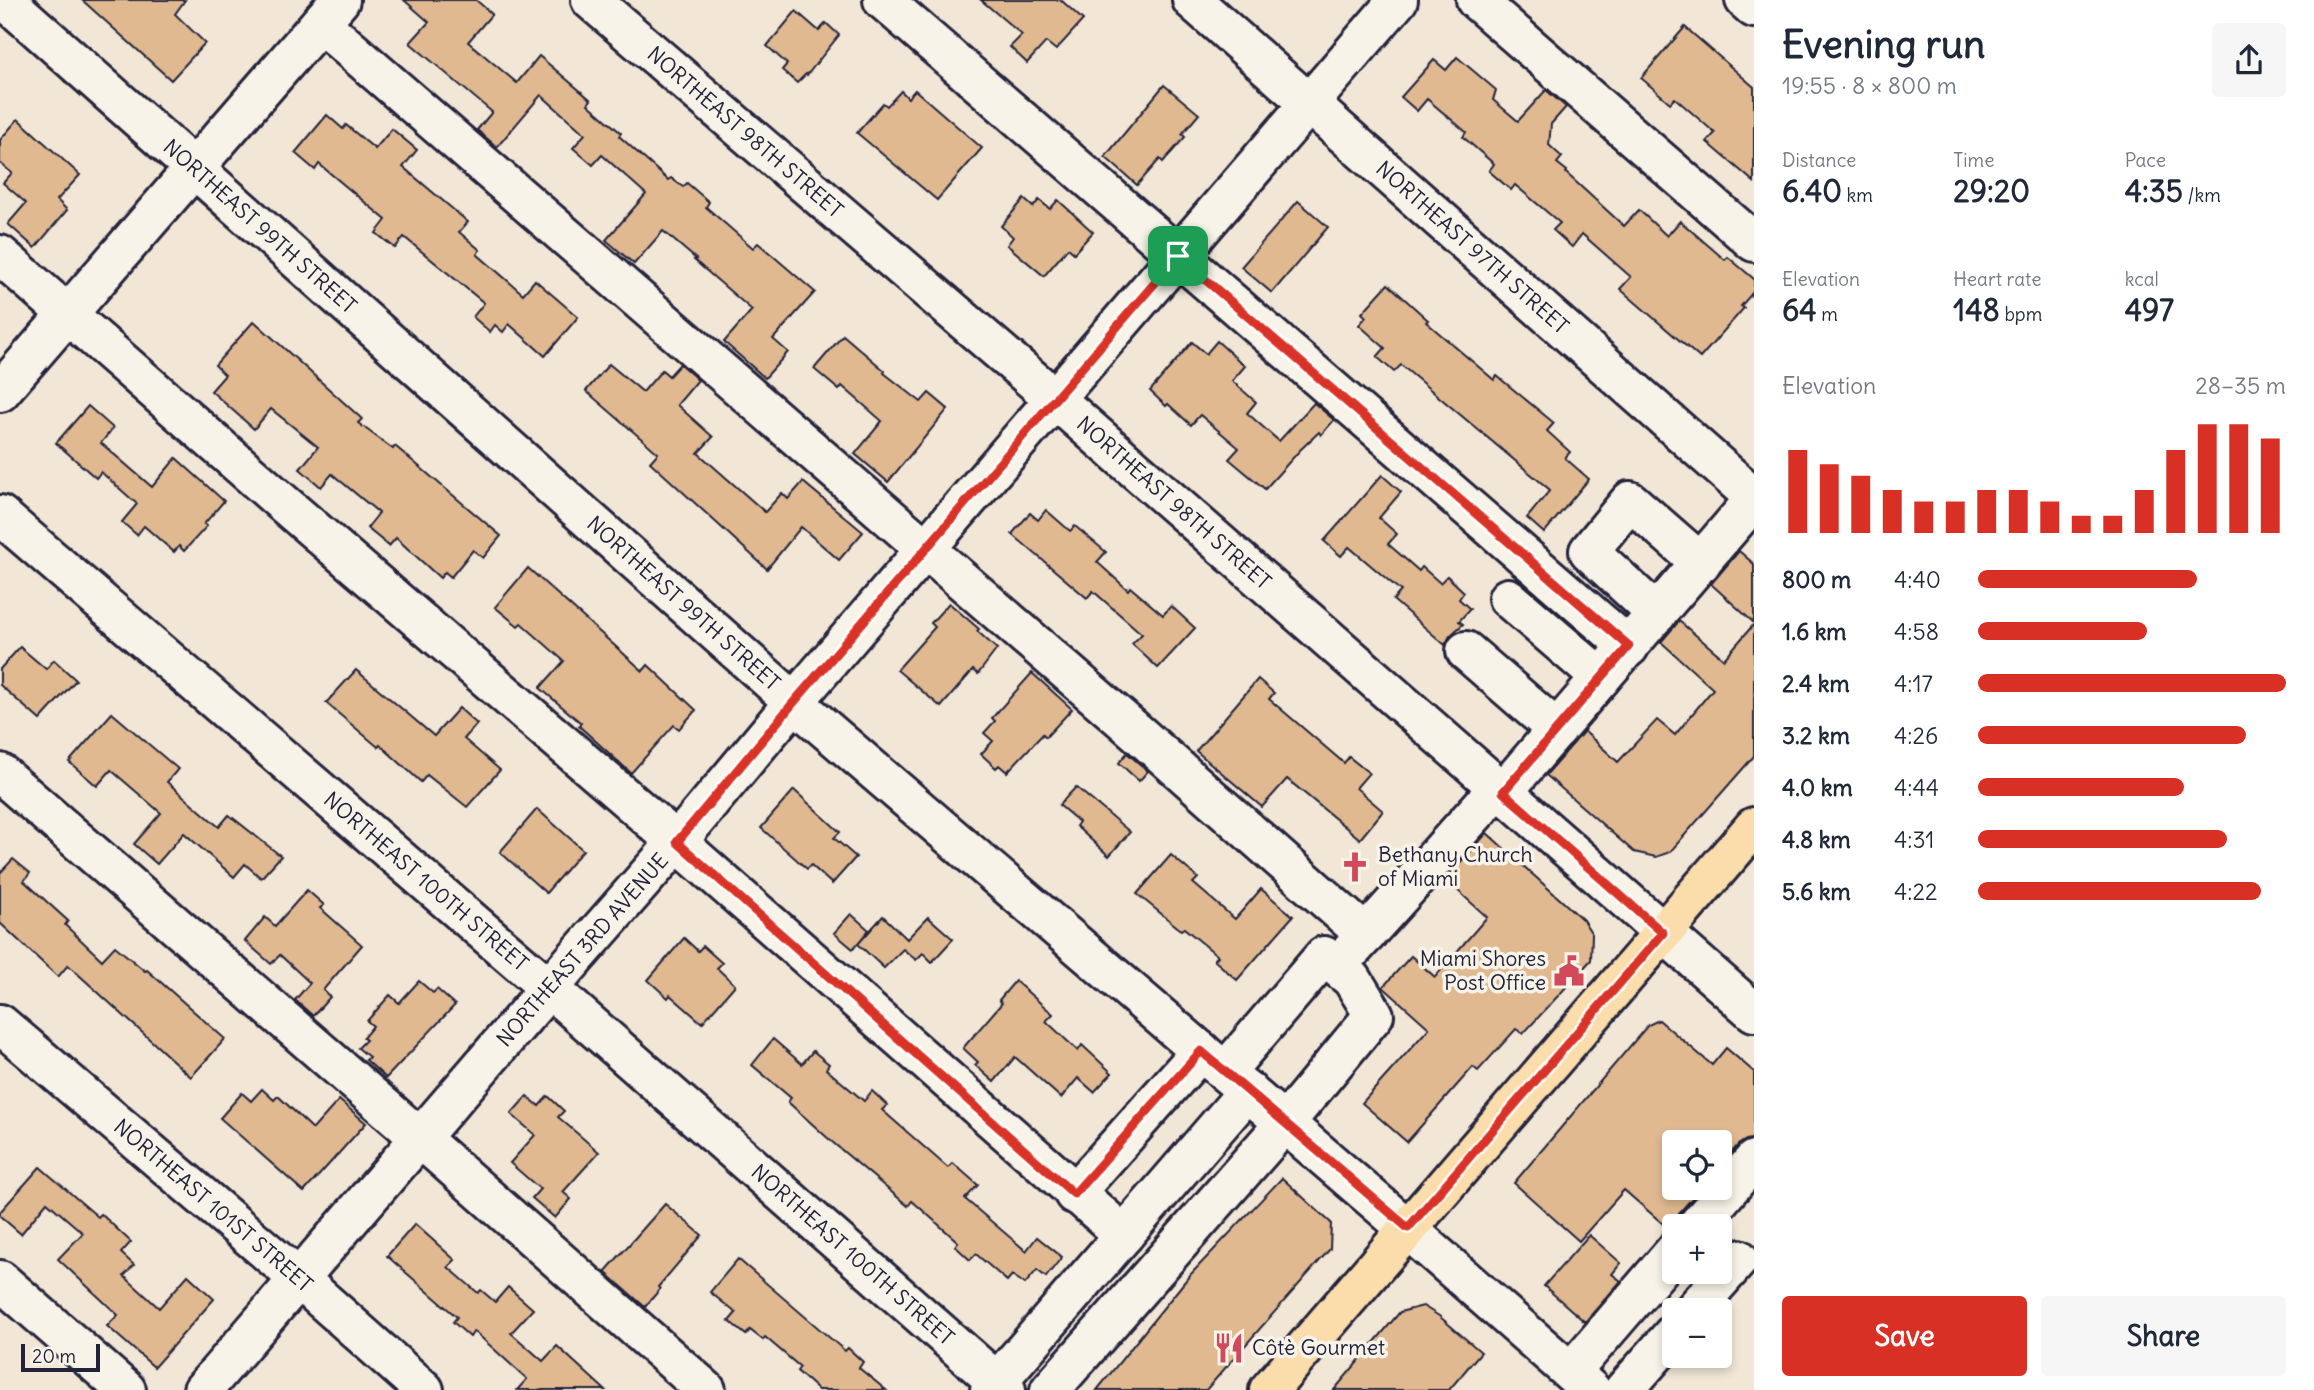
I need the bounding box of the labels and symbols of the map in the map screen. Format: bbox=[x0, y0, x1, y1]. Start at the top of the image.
street label: NORTHEAST 98TH STREET bbox=[642, 40, 849, 224]
street label: NORTHEAST 99TH STREET bbox=[158, 133, 362, 319]
street label: NORTHEAST 97TH STREET bbox=[1371, 155, 1574, 340]
pin bbox=[1148, 226, 1208, 286]
street label: NORTHEAST 98TH STREET bbox=[1071, 410, 1277, 595]
street label: NORTHEAST 99TH STREET bbox=[581, 510, 786, 696]
street label: NORTHEAST 100TH STREET bbox=[318, 786, 534, 977]
place label: Bethany Church of Miami bbox=[1378, 841, 1533, 892]
street label: NORTHEAST 3RD AVENUE bbox=[491, 847, 674, 1052]
church icon: Bethany Church of Miami bbox=[1338, 850, 1372, 884]
place label: Miami Shores Post Office bbox=[1420, 945, 1546, 996]
public building icon: Miami Shores Post Office bbox=[1552, 954, 1586, 988]
street label: NORTHEAST 101ST STREET bbox=[108, 1113, 318, 1298]
street label: NORTHEAST 100TH STREET bbox=[746, 1158, 960, 1351]
restaurant icon: Côtè Gourmet bbox=[1212, 1331, 1246, 1365]
place label: Côtè Gourmet bbox=[1252, 1334, 1385, 1361]
scale bar bbox=[21, 1341, 100, 1373]

